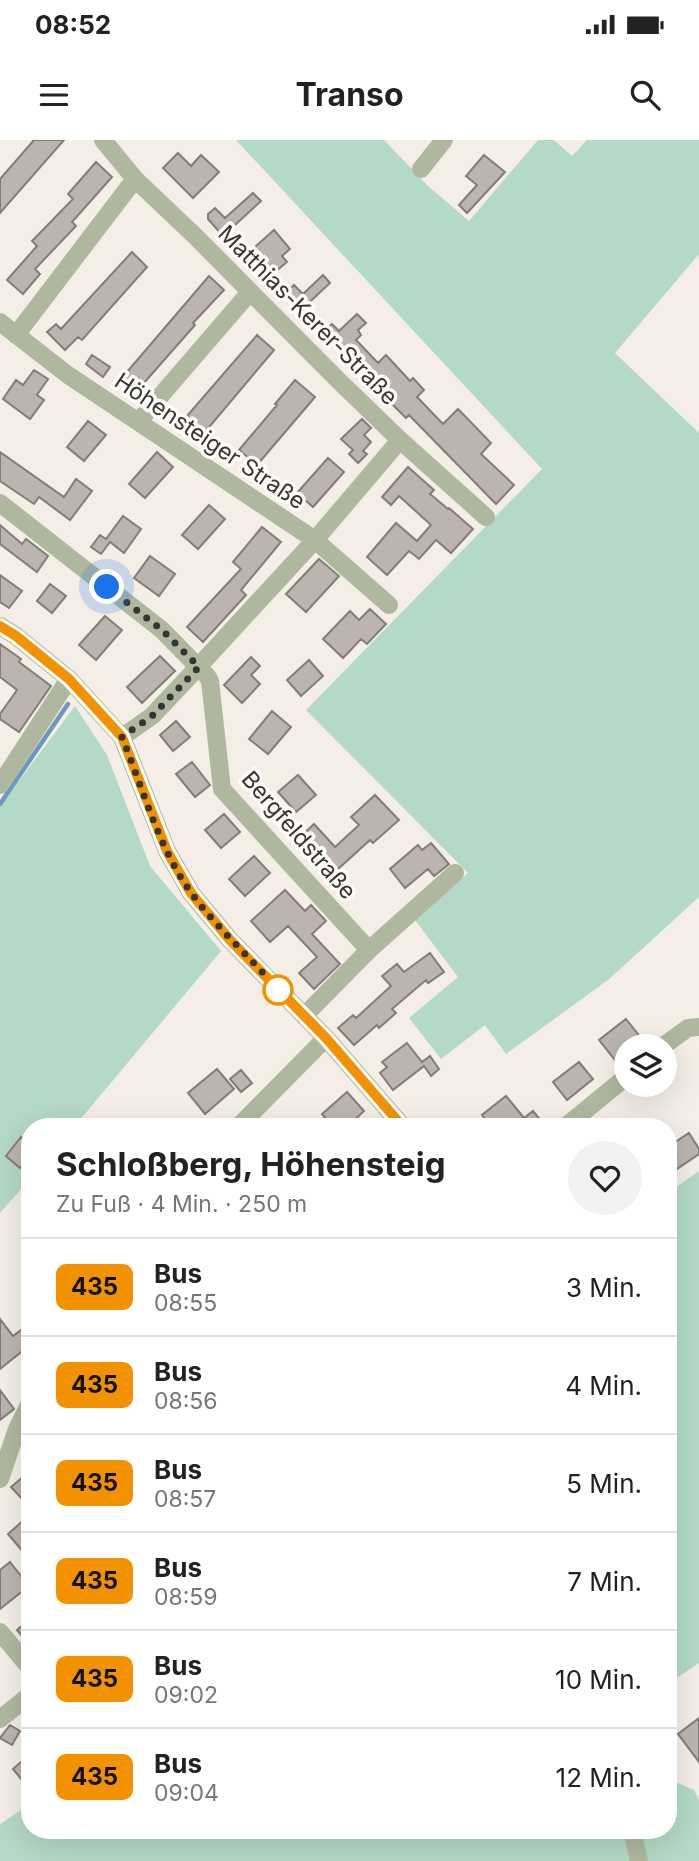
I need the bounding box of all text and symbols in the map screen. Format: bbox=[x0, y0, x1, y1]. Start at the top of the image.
text: 08:52 bbox=[35, 9, 111, 40]
text: Transo bbox=[295, 75, 404, 114]
icon: menu bbox=[35, 76, 73, 114]
icon: search bbox=[626, 76, 664, 114]
street label: Matthias-Kerer-Straße bbox=[212, 219, 404, 411]
street label: Höhensteiger Straße bbox=[109, 367, 311, 515]
your location bbox=[89, 569, 124, 604]
street label: Bergfeldstraße bbox=[236, 765, 362, 905]
unlabelled marker bbox=[263, 975, 293, 1005]
map controls bbox=[614, 1034, 677, 1097]
button: layers bbox=[614, 1034, 677, 1097]
button: heart bbox=[568, 1141, 642, 1215]
text: Schloßberg, Höhensteig bbox=[56, 1144, 446, 1184]
text: Zu Fuß · 4 Min. · 250 m bbox=[56, 1190, 307, 1218]
text: Bus bbox=[154, 1258, 202, 1289]
text: 435 bbox=[71, 1272, 118, 1301]
text: 3 Min. bbox=[566, 1272, 642, 1303]
text: 08:55 bbox=[154, 1289, 217, 1317]
text: Bus bbox=[154, 1356, 202, 1387]
text: 435 bbox=[71, 1370, 118, 1399]
text: 4 Min. bbox=[565, 1370, 642, 1401]
text: 08:56 bbox=[154, 1387, 218, 1415]
text: Bus bbox=[154, 1454, 202, 1485]
text: 435 bbox=[71, 1468, 118, 1497]
text: 5 Min. bbox=[566, 1468, 642, 1499]
text: 08:57 bbox=[154, 1485, 216, 1513]
text: Bus bbox=[154, 1552, 202, 1583]
text: 435 bbox=[71, 1566, 118, 1595]
text: 7 Min. bbox=[567, 1566, 642, 1597]
text: 08:59 bbox=[154, 1583, 218, 1611]
text: Bus bbox=[154, 1650, 202, 1681]
text: 435 bbox=[71, 1664, 118, 1693]
text: 10 Min. bbox=[555, 1664, 642, 1695]
text: 09:02 bbox=[154, 1681, 218, 1709]
text: Bus bbox=[154, 1748, 202, 1779]
text: 435 bbox=[71, 1762, 118, 1791]
text: 12 Min. bbox=[556, 1762, 642, 1793]
text: 09:04 bbox=[154, 1779, 219, 1807]

